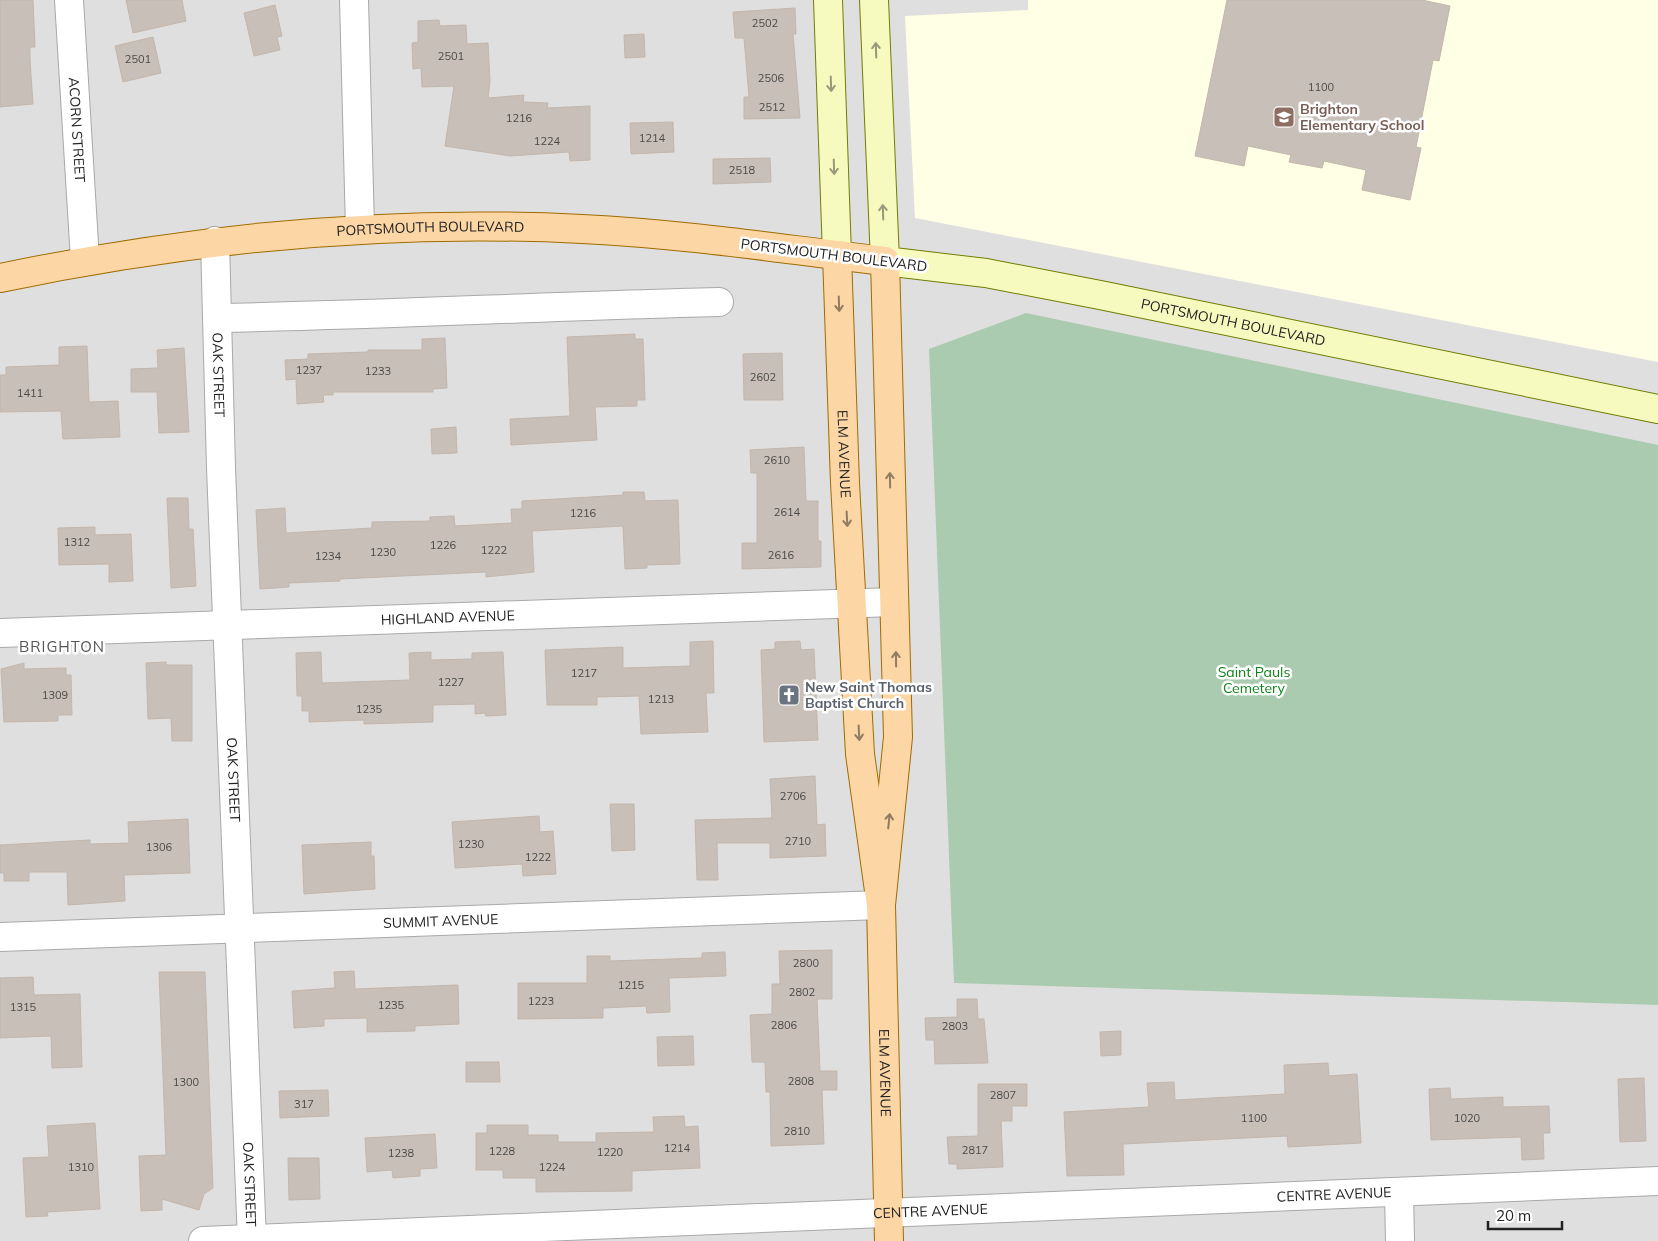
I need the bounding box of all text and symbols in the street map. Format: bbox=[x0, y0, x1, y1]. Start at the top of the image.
house number: 2502 bbox=[752, 16, 779, 30]
one-way arrow bbox=[871, 42, 881, 58]
house number: 2501 bbox=[438, 49, 464, 63]
house number: 2501 bbox=[125, 52, 151, 66]
house number: 2506 bbox=[758, 71, 785, 85]
one-way arrow bbox=[826, 75, 835, 91]
street label: ACORN STREET bbox=[65, 77, 89, 183]
house number: 1100 bbox=[1308, 80, 1335, 94]
house number: 2512 bbox=[759, 100, 786, 114]
place label: Brighton Elementary School bbox=[1300, 100, 1424, 134]
school or university icon: Brighton Elementary School bbox=[1272, 105, 1296, 129]
house number: 1216 bbox=[506, 111, 533, 125]
house number: 1214 bbox=[639, 131, 666, 145]
house number: 1224 bbox=[534, 134, 561, 148]
one-way arrow bbox=[829, 158, 839, 175]
house number: 2518 bbox=[729, 163, 756, 177]
one-way arrow bbox=[878, 205, 887, 221]
street label: PORTSMOUTH BOULEVARD bbox=[336, 217, 524, 240]
street label: PORTSMOUTH BOULEVARD bbox=[740, 235, 928, 275]
street label: PORTSMOUTH BOULEVARD bbox=[1139, 295, 1327, 350]
one-way arrow bbox=[834, 296, 844, 312]
street label: OAK STREET bbox=[208, 332, 229, 418]
house number: 1237 bbox=[296, 363, 322, 377]
house number: 1233 bbox=[365, 364, 391, 378]
house number: 2602 bbox=[750, 370, 777, 384]
house number: 1411 bbox=[17, 386, 43, 400]
street label: ELM AVENUE bbox=[833, 410, 855, 498]
house number: 2610 bbox=[764, 453, 791, 467]
one-way arrow bbox=[885, 472, 895, 488]
house number: 2614 bbox=[774, 505, 801, 519]
house number: 1216 bbox=[570, 506, 597, 520]
one-way arrow bbox=[843, 511, 852, 527]
house number: 1312 bbox=[64, 535, 91, 549]
house number: 1226 bbox=[430, 538, 457, 552]
house number: 1222 bbox=[481, 543, 508, 557]
house number: 1230 bbox=[370, 545, 397, 559]
house number: 2616 bbox=[768, 548, 795, 562]
house number: 1234 bbox=[315, 549, 342, 563]
street label: HIGHLAND AVENUE bbox=[380, 606, 515, 629]
district label: BRIGHTON bbox=[19, 637, 105, 656]
one-way arrow bbox=[891, 652, 901, 668]
park label: Saint Pauls Cemetery bbox=[1218, 663, 1290, 697]
house number: 1217 bbox=[571, 666, 597, 680]
house number: 1227 bbox=[438, 675, 464, 689]
place label: New Saint Thomas Baptist Church bbox=[805, 678, 932, 712]
church icon: New Saint Thomas Baptist Church bbox=[777, 683, 801, 707]
house number: 1309 bbox=[42, 688, 68, 702]
house number: 1213 bbox=[648, 692, 674, 706]
house number: 1235 bbox=[356, 702, 383, 716]
one-way arrow bbox=[855, 725, 864, 741]
street label: OAK STREET bbox=[223, 737, 244, 823]
house number: 2706 bbox=[780, 789, 807, 803]
one-way arrow bbox=[884, 814, 894, 830]
house number: 2710 bbox=[785, 834, 812, 848]
house number: 1230 bbox=[458, 837, 485, 851]
house number: 1306 bbox=[146, 840, 173, 854]
house number: 1222 bbox=[525, 850, 552, 864]
street label: SUMMIT AVENUE bbox=[383, 910, 499, 932]
house number: 2800 bbox=[793, 956, 820, 970]
house number: 1215 bbox=[618, 978, 645, 992]
house number: 2802 bbox=[789, 985, 816, 999]
house number: 1223 bbox=[528, 994, 554, 1008]
house number: 1235 bbox=[378, 998, 405, 1012]
house number: 1315 bbox=[10, 1000, 37, 1014]
house number: 2806 bbox=[771, 1018, 798, 1032]
house number: 2803 bbox=[942, 1019, 968, 1033]
street label: ELM AVENUE bbox=[875, 1029, 895, 1117]
house number: 2808 bbox=[788, 1074, 815, 1088]
house number: 1300 bbox=[173, 1075, 200, 1089]
house number: 2807 bbox=[990, 1088, 1016, 1102]
house number: 317 bbox=[294, 1097, 314, 1111]
house number: 1100 bbox=[1241, 1111, 1268, 1125]
house number: 1020 bbox=[1454, 1111, 1481, 1125]
house number: 2810 bbox=[784, 1124, 811, 1138]
house number: 1214 bbox=[664, 1141, 691, 1155]
street label: OAK STREET bbox=[239, 1142, 260, 1228]
house number: 2817 bbox=[962, 1143, 988, 1157]
house number: 1228 bbox=[489, 1144, 516, 1158]
house number: 1220 bbox=[597, 1145, 624, 1159]
house number: 1238 bbox=[388, 1146, 415, 1160]
house number: 1310 bbox=[68, 1160, 95, 1174]
house number: 1224 bbox=[539, 1160, 566, 1174]
street label: CENTRE AVENUE bbox=[1276, 1183, 1392, 1206]
scale bar bbox=[1488, 1198, 1562, 1230]
street label: CENTRE AVENUE bbox=[873, 1200, 988, 1222]
text: 20 m bbox=[1496, 1206, 1531, 1225]

